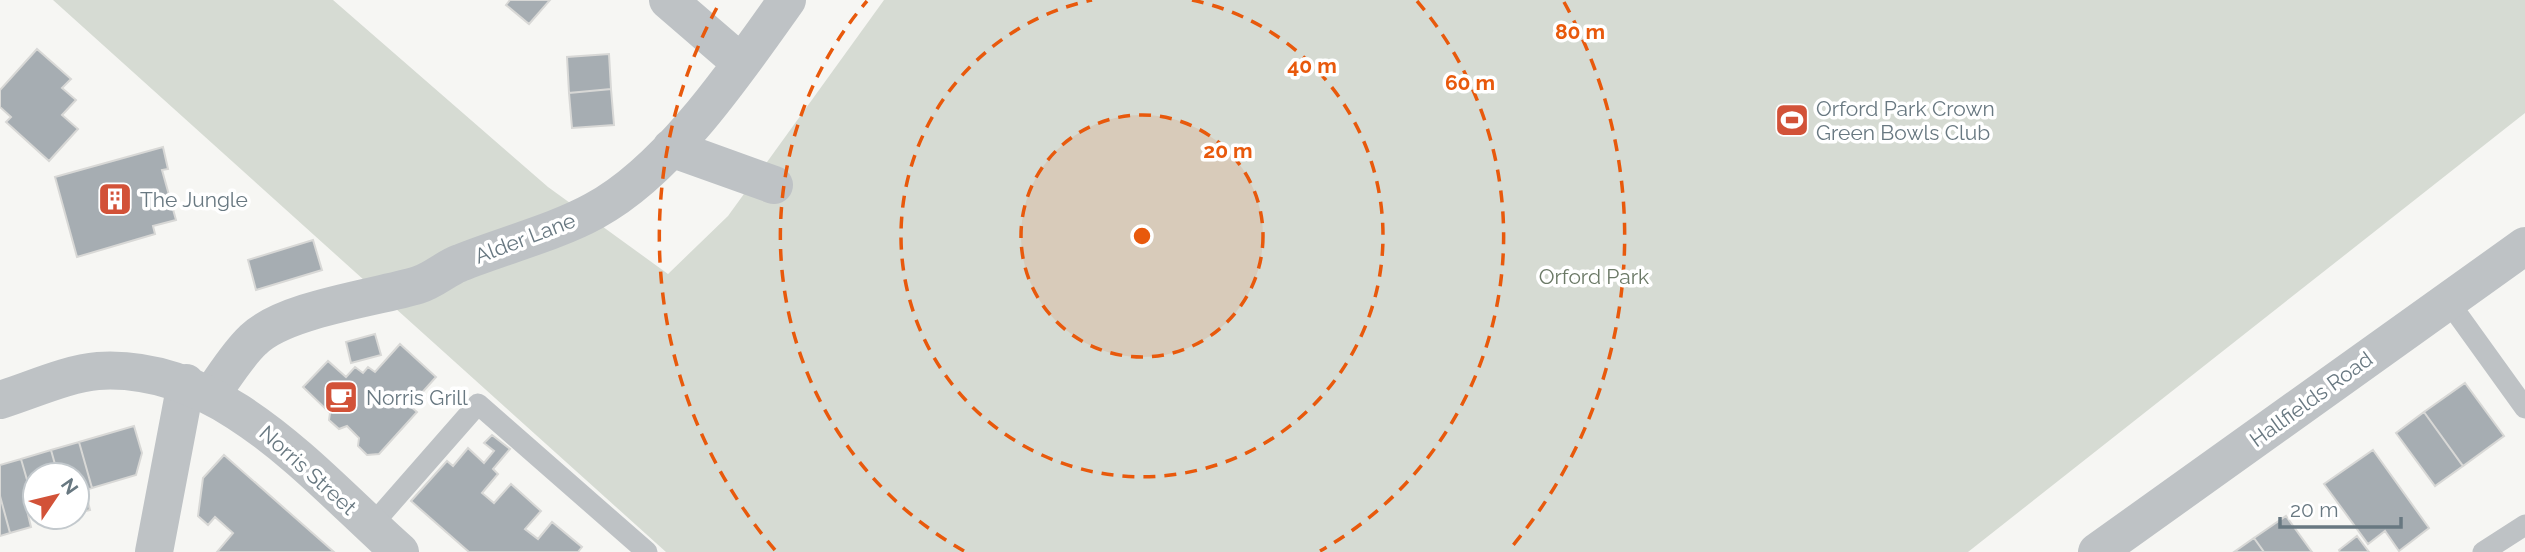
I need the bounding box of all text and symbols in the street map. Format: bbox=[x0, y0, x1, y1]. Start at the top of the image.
text: 80 m bbox=[1555, 19, 1605, 44]
text: 40 m bbox=[1287, 53, 1337, 78]
text: 60 m bbox=[1445, 70, 1495, 95]
place label: Orford Park Crown Green Bowls Club bbox=[1816, 96, 1995, 145]
sports icon: Orford Park Crown Green Bowls Club bbox=[1773, 101, 1811, 139]
text: 20 m bbox=[1203, 138, 1253, 163]
building icon: The Jungle bbox=[96, 180, 134, 218]
place label: The Jungle bbox=[140, 187, 248, 212]
street label: Alder Lane bbox=[471, 207, 579, 269]
centre of rings bbox=[1130, 224, 1154, 248]
park label: Orford Park bbox=[1539, 264, 1649, 289]
street label: Hallfields Road bbox=[2245, 346, 2377, 452]
cafe icon: Norris Grill bbox=[322, 378, 360, 416]
place label: Norris Grill bbox=[366, 385, 468, 410]
street label: Norris Street bbox=[254, 420, 362, 520]
north arrow bbox=[21, 461, 91, 531]
text: N bbox=[57, 474, 83, 498]
scale bar bbox=[2280, 486, 2401, 530]
text: 20 m bbox=[2290, 497, 2338, 522]

